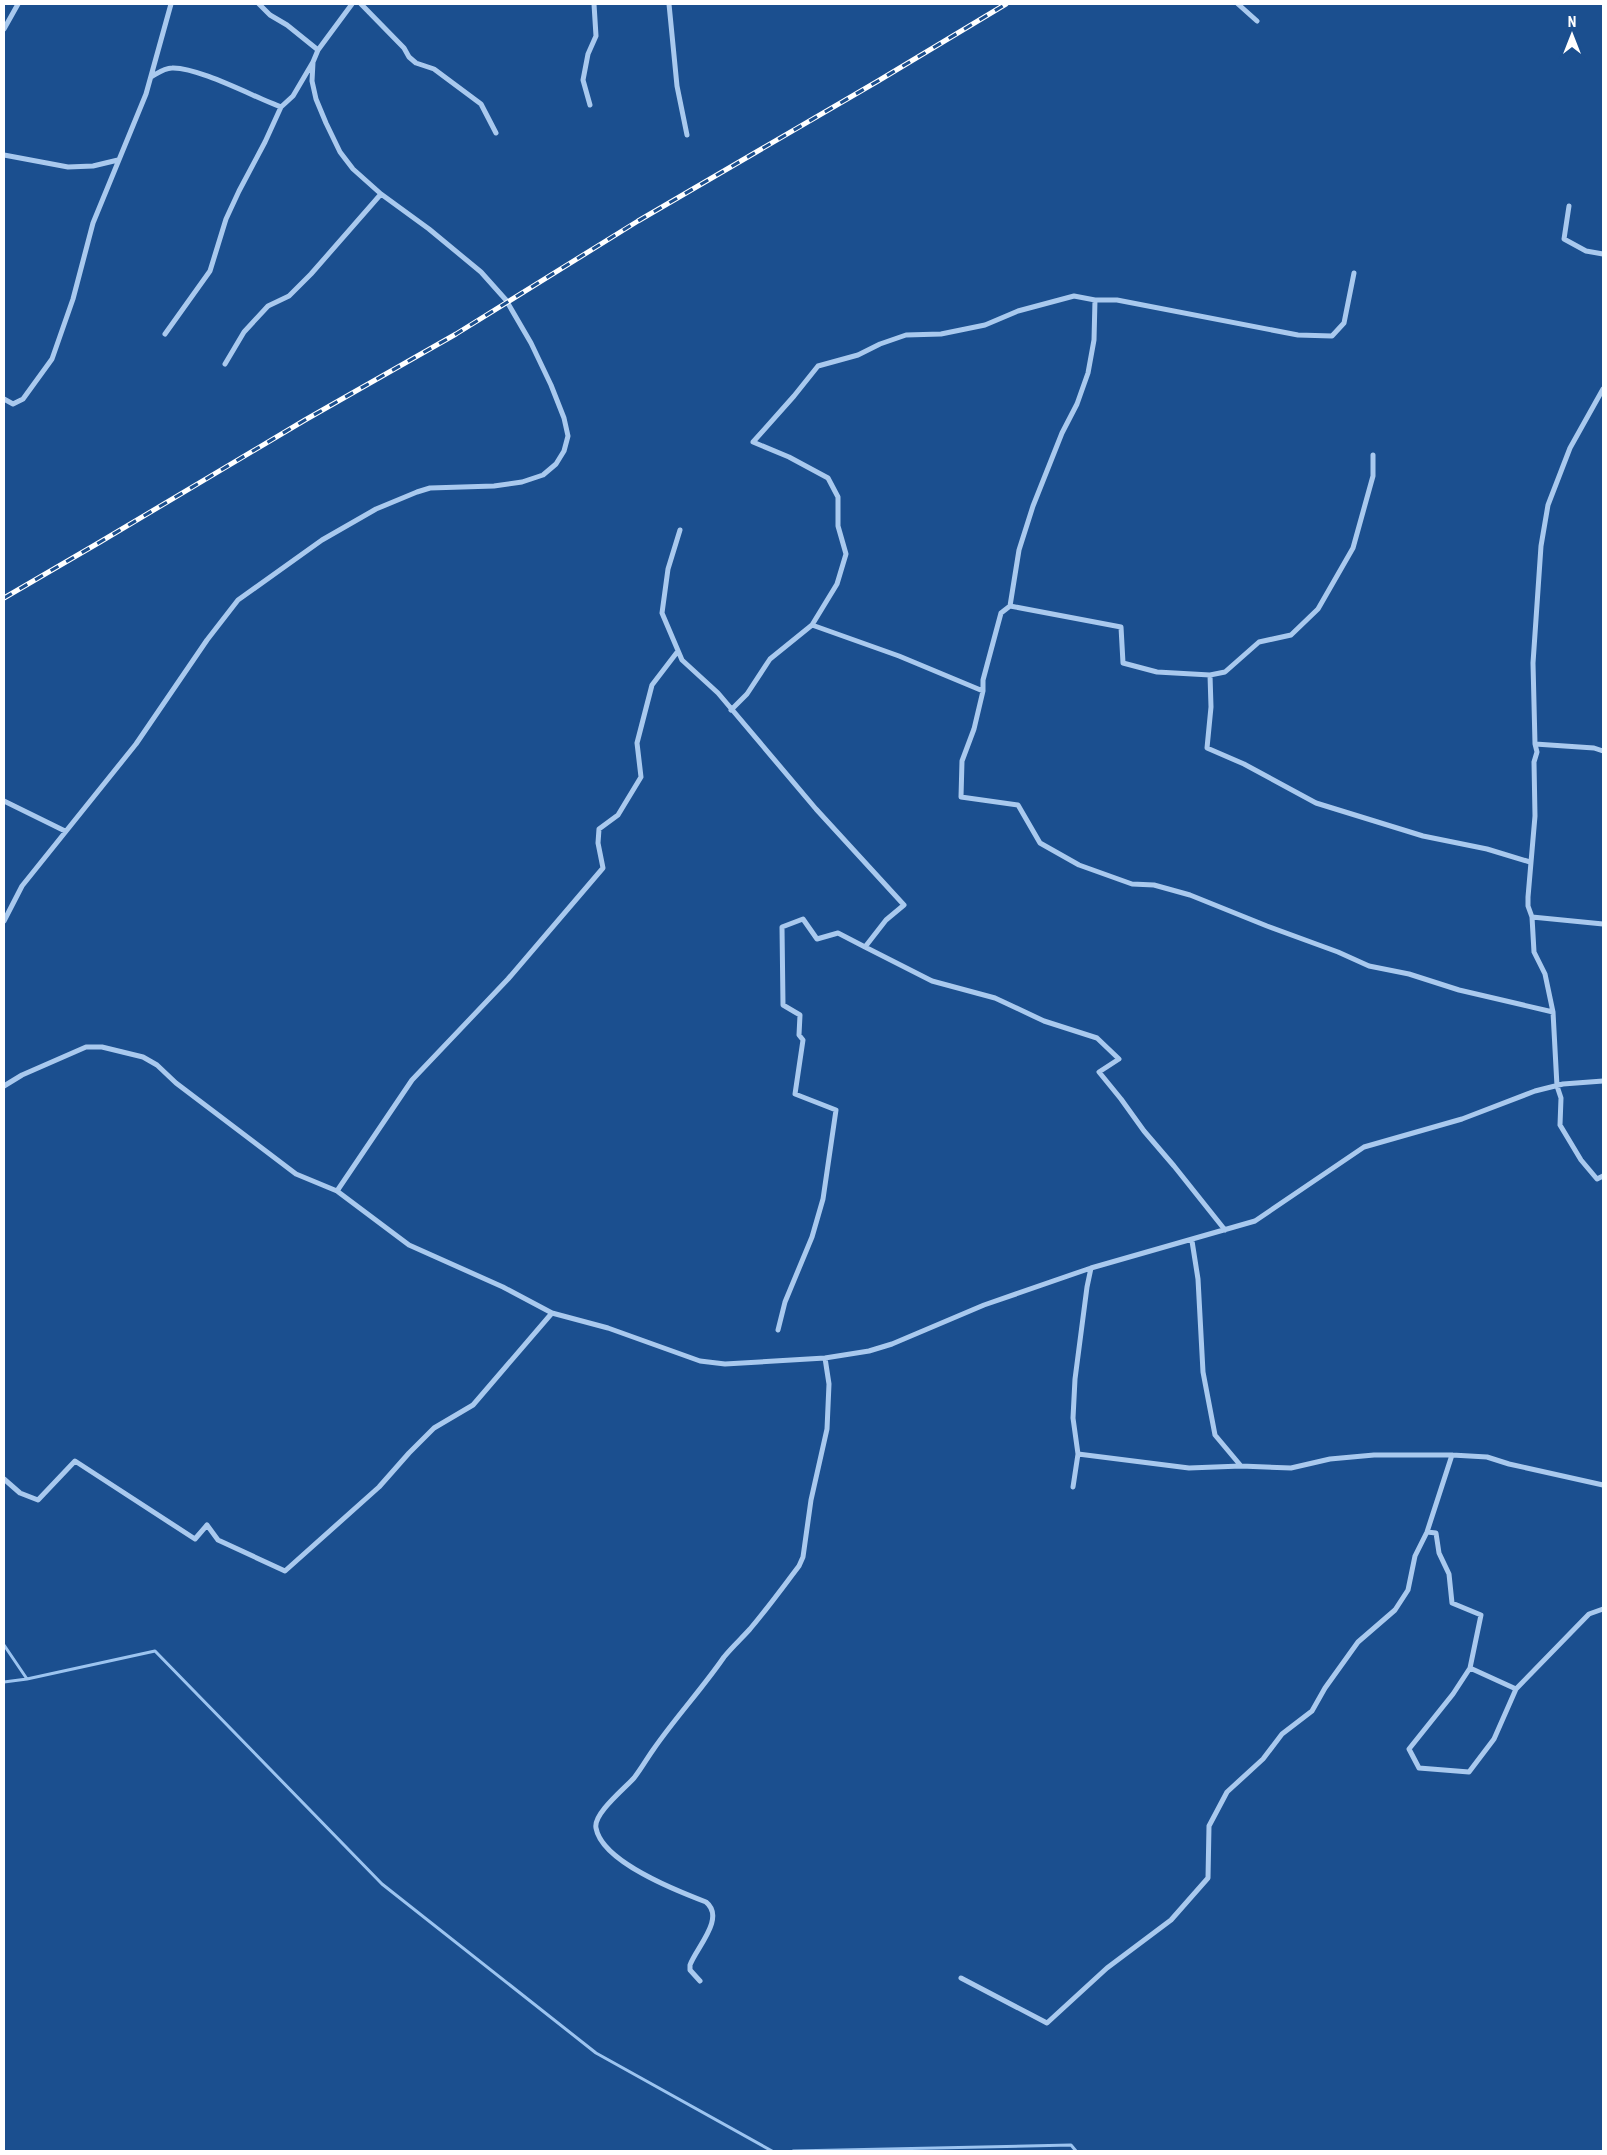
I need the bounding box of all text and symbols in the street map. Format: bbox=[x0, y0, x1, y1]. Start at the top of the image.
north arrow bbox=[1547, 10, 1597, 60]
text: N bbox=[1568, 14, 1576, 30]

